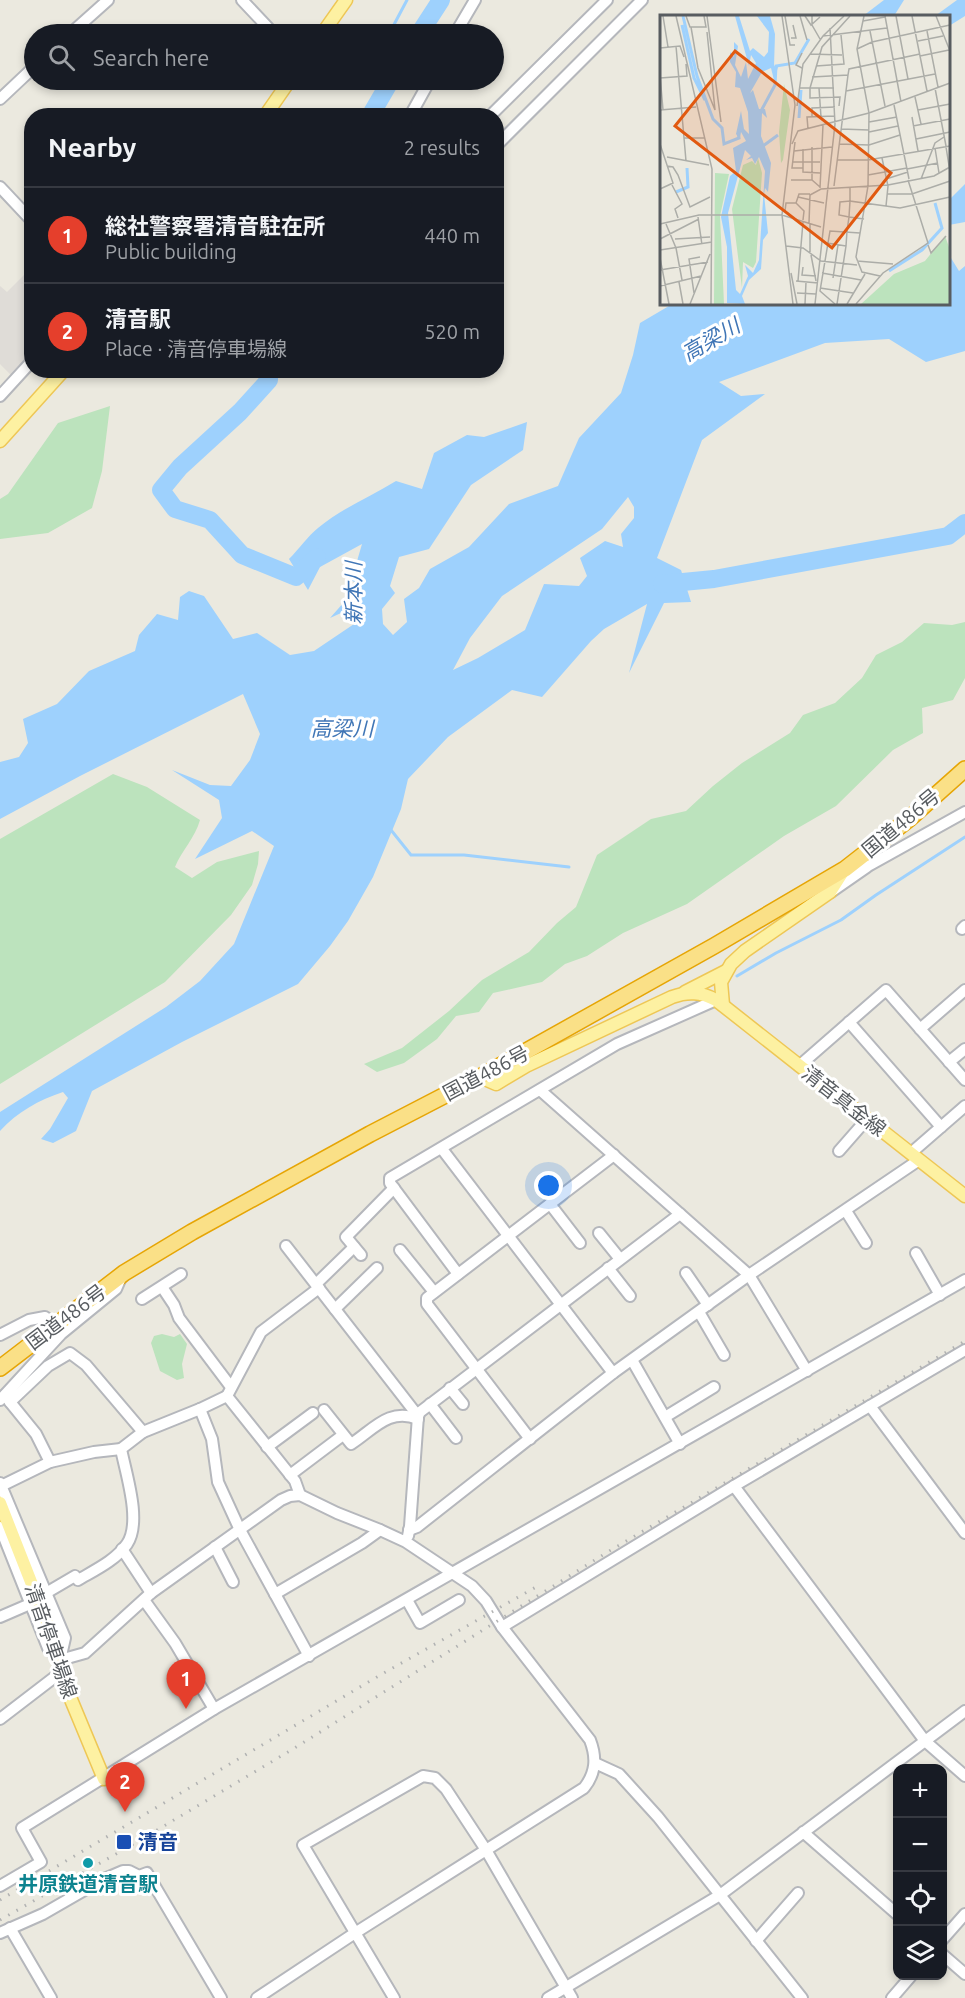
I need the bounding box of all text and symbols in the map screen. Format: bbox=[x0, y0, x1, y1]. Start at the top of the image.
inset map bbox=[660, 15, 950, 304]
search box bbox=[24, 24, 504, 90]
icon: search bbox=[45, 41, 78, 74]
text: Search here bbox=[93, 45, 209, 70]
text: Nearby bbox=[48, 133, 136, 162]
text: 2 results bbox=[404, 136, 480, 159]
text: 総社警察署清音駐在所 bbox=[105, 213, 325, 238]
text: 1 bbox=[62, 224, 73, 247]
text: 440 m bbox=[424, 224, 480, 247]
text: Public building bbox=[105, 240, 237, 263]
text: 清音駅 bbox=[105, 306, 171, 331]
water label: 高梁川 bbox=[677, 312, 746, 365]
text: 2 bbox=[62, 320, 73, 343]
text: 520 m bbox=[424, 320, 480, 343]
text: Place · 清音停車場線 bbox=[105, 337, 287, 360]
water label: 新本川 bbox=[341, 560, 365, 625]
water label: 高梁川 bbox=[311, 716, 375, 740]
street label: 国道486号 bbox=[857, 784, 944, 862]
street label: 国道486号 bbox=[439, 1040, 533, 1105]
street label: 清音真金線 bbox=[798, 1061, 891, 1140]
your location bbox=[534, 1171, 563, 1200]
street label: 国道486号 bbox=[21, 1279, 110, 1354]
street label: 清音停車場線 bbox=[21, 1580, 82, 1701]
pin: 1 bbox=[166, 1660, 206, 1709]
pin: 2 bbox=[106, 1762, 144, 1812]
map controls bbox=[893, 1764, 947, 1980]
button: + bbox=[893, 1764, 947, 1818]
button: − bbox=[893, 1818, 947, 1872]
place label: 清音 bbox=[138, 1830, 178, 1853]
marker: 清音 bbox=[115, 1833, 133, 1851]
marker: 井原鉄道清音駅 bbox=[81, 1856, 95, 1870]
place label: 井原鉄道清音駅 bbox=[18, 1872, 158, 1895]
button: locate bbox=[893, 1872, 947, 1926]
button: layers bbox=[893, 1926, 947, 1980]

